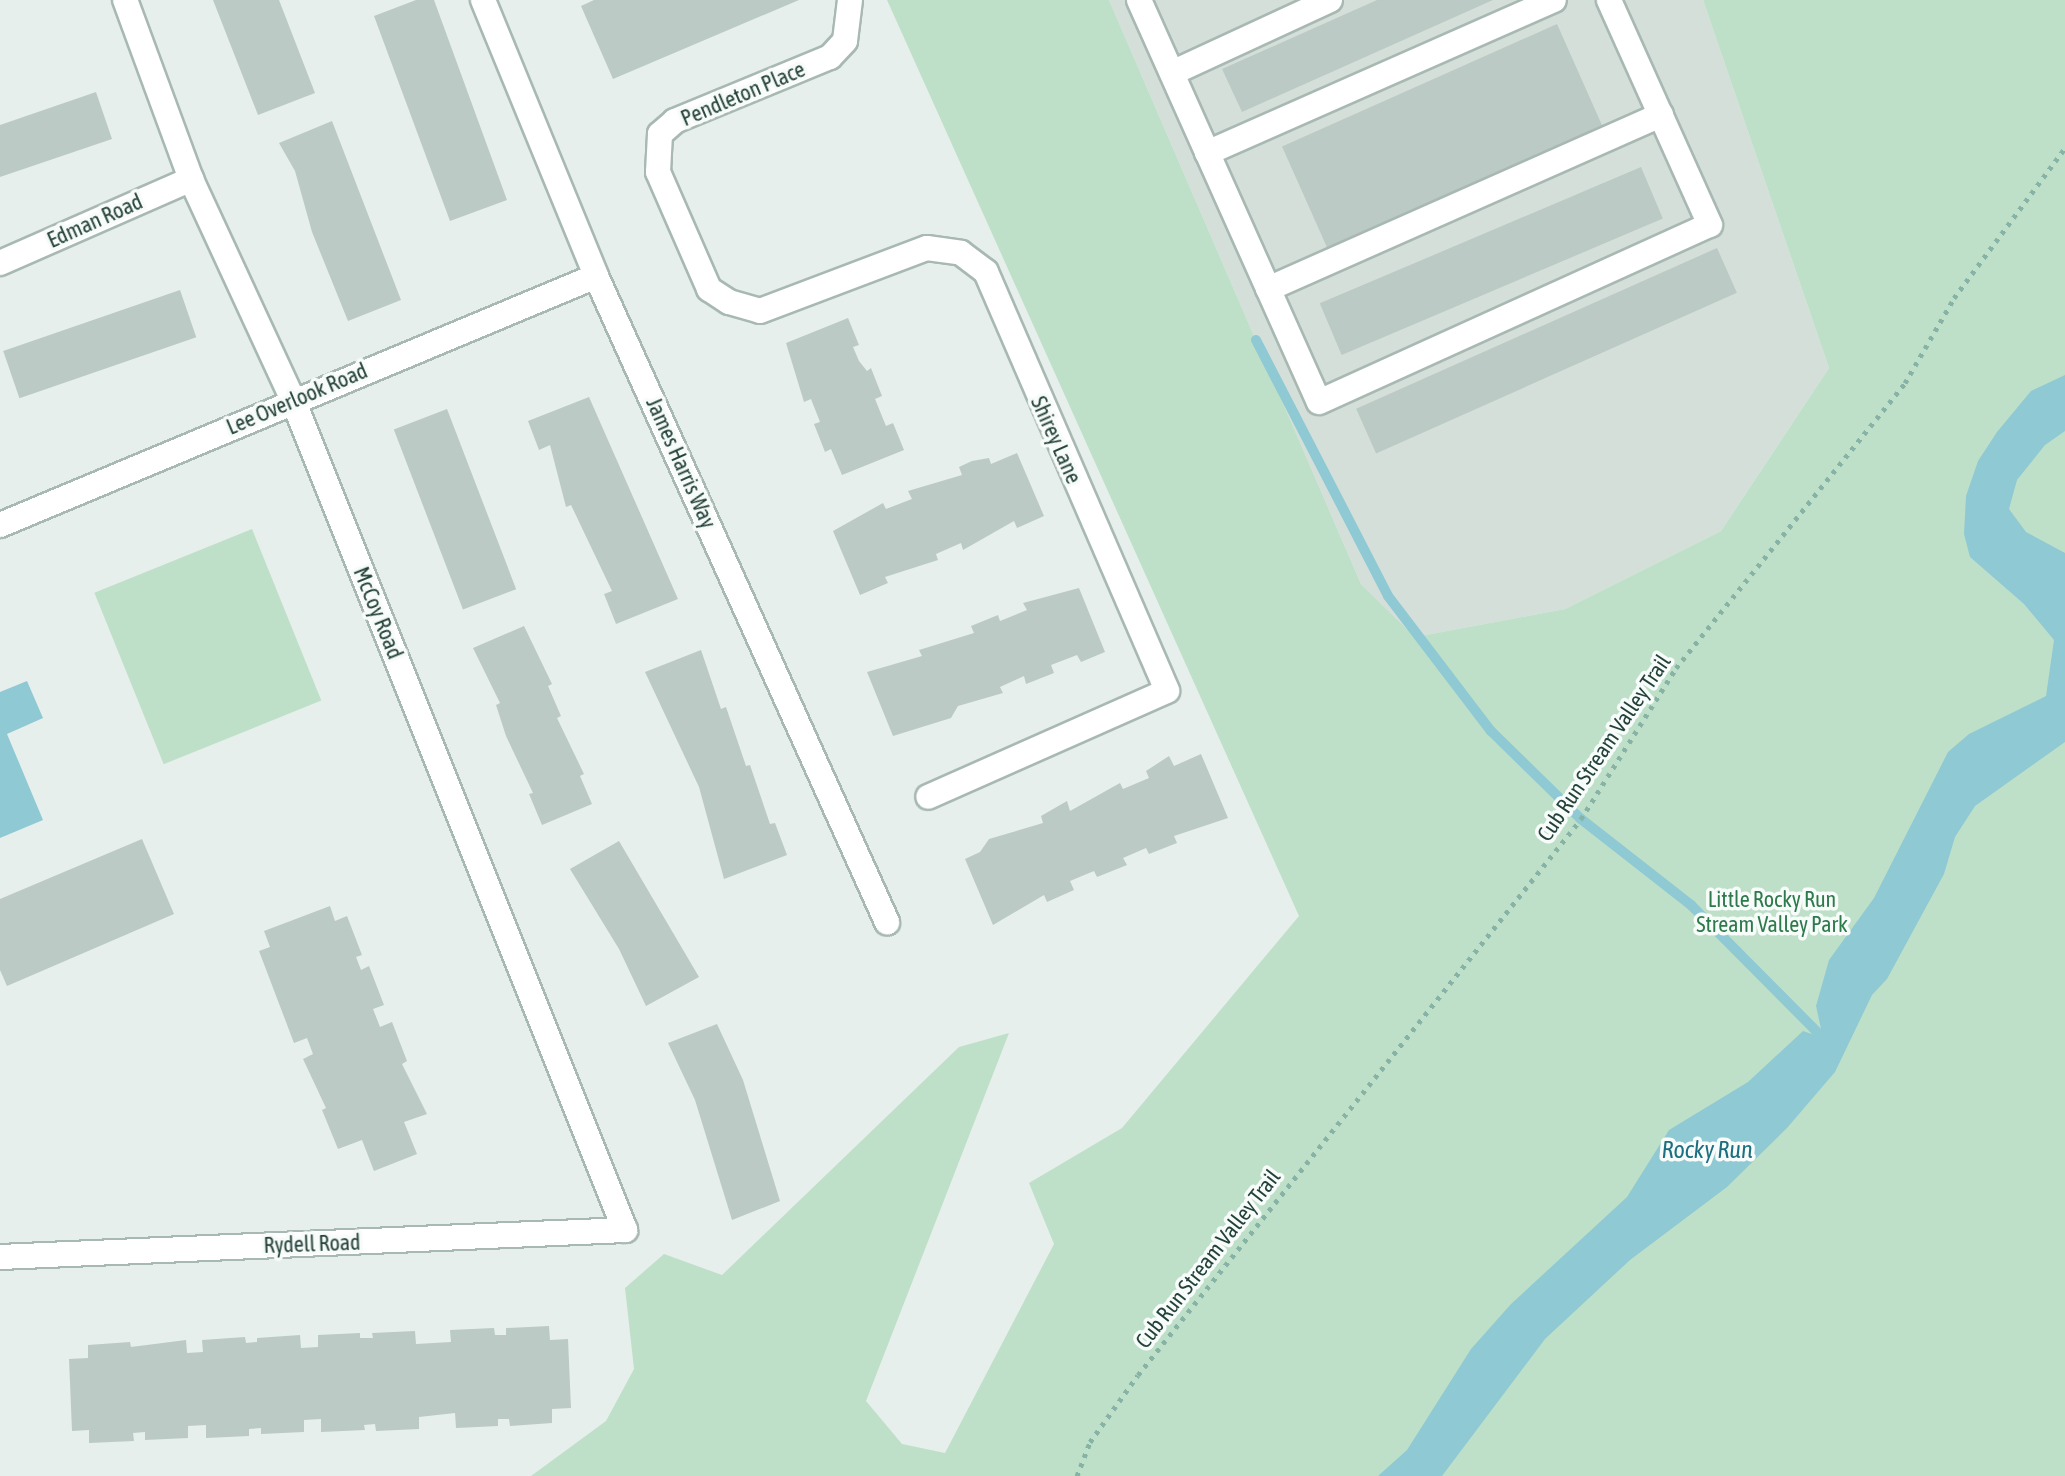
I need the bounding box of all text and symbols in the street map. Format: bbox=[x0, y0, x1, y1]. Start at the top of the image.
street label: Pendleton Place bbox=[677, 56, 809, 132]
street label: Edman Road bbox=[43, 188, 147, 254]
street label: Lee Overlook Road bbox=[223, 357, 371, 441]
street label: Shirey Lane bbox=[1025, 392, 1087, 488]
street label: James Harris Way bbox=[640, 394, 722, 532]
street label: McCoy Road bbox=[348, 563, 408, 663]
street label: Cub Run Stream Valley Trail bbox=[1532, 650, 1676, 846]
park label: Little Rocky Run Stream Valley Park bbox=[1696, 886, 1848, 938]
water label: Rocky Run bbox=[1661, 1136, 1753, 1164]
street label: Cub Run Stream Valley Trail bbox=[1130, 1164, 1286, 1354]
street label: Rydell Road bbox=[263, 1229, 361, 1259]

